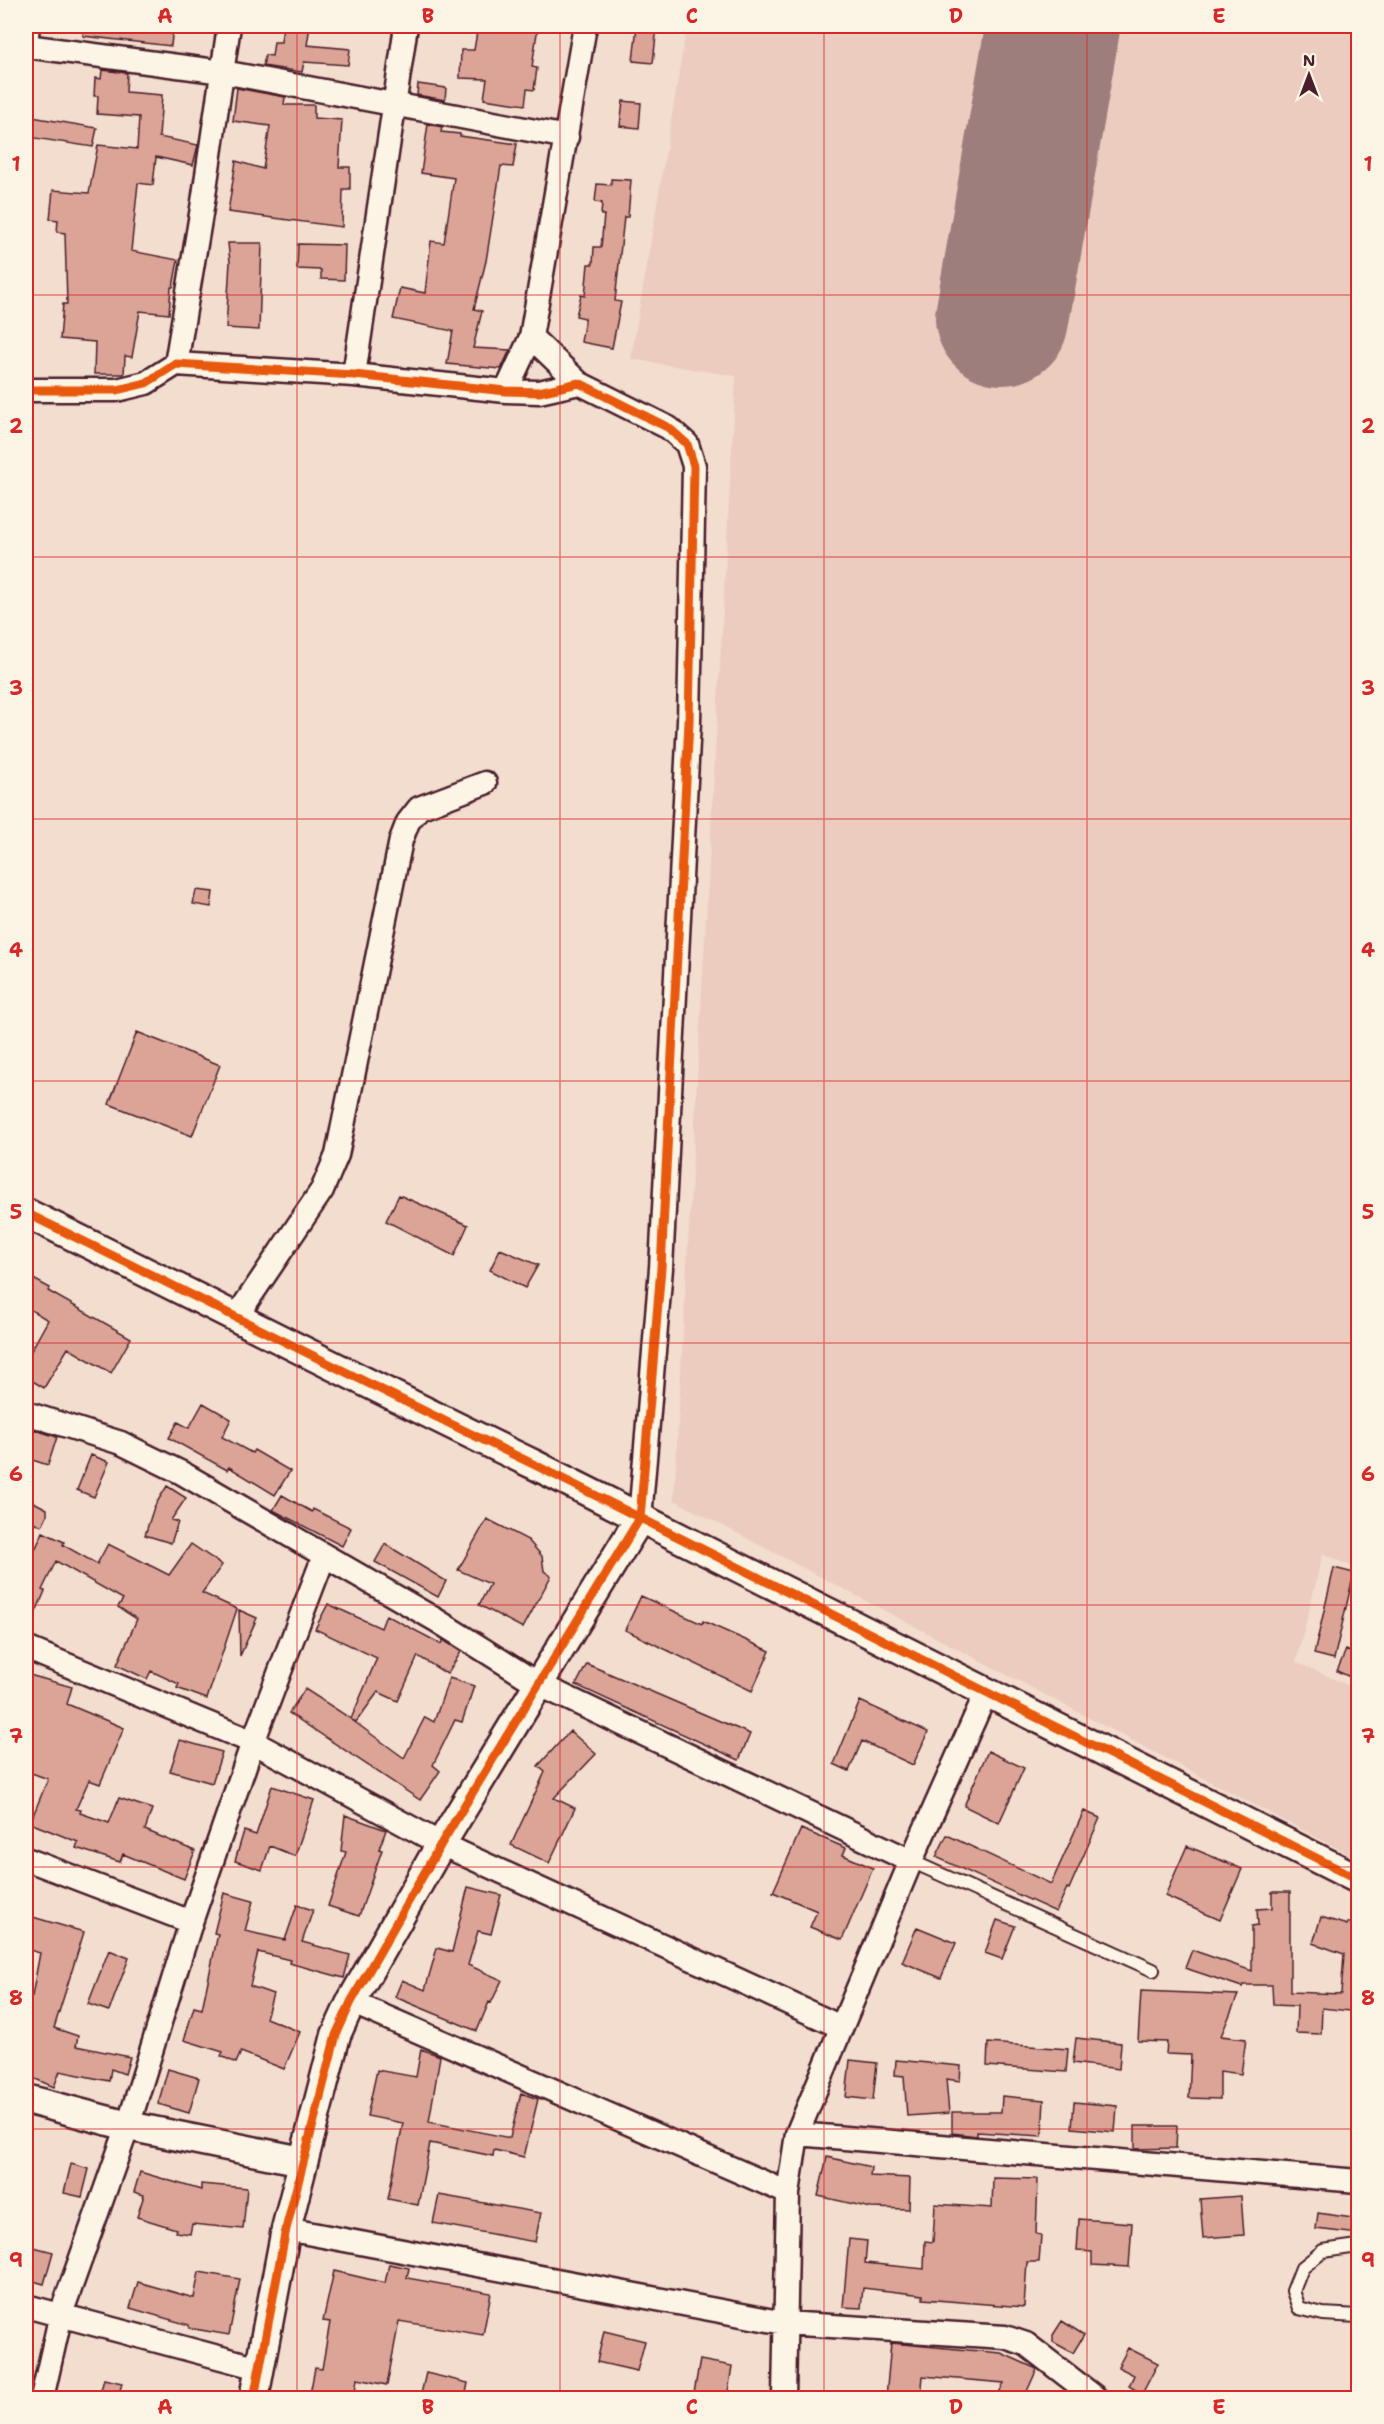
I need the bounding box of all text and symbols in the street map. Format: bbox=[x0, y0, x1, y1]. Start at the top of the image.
text: A bbox=[157, 3, 173, 29]
text: B bbox=[422, 3, 434, 29]
text: C bbox=[686, 3, 698, 29]
text: D bbox=[949, 3, 963, 29]
text: E bbox=[1212, 3, 1226, 29]
north arrow bbox=[1279, 45, 1339, 105]
text: N bbox=[1303, 50, 1315, 71]
text: 1 bbox=[11, 151, 21, 177]
text: 1 bbox=[1363, 151, 1373, 177]
text: 2 bbox=[9, 413, 23, 439]
text: 2 bbox=[1361, 413, 1375, 439]
text: 3 bbox=[9, 675, 23, 701]
text: 3 bbox=[1361, 675, 1375, 701]
text: 4 bbox=[9, 937, 23, 963]
text: 4 bbox=[1361, 937, 1375, 963]
text: 5 bbox=[10, 1199, 22, 1225]
text: 5 bbox=[1362, 1199, 1374, 1225]
text: 6 bbox=[9, 1461, 23, 1487]
text: 6 bbox=[1361, 1461, 1375, 1487]
text: 7 bbox=[9, 1723, 23, 1749]
text: 7 bbox=[1361, 1723, 1375, 1749]
text: 8 bbox=[9, 1985, 23, 2011]
text: 8 bbox=[1361, 1985, 1375, 2011]
text: 9 bbox=[9, 2247, 23, 2273]
text: 9 bbox=[1361, 2247, 1375, 2273]
text: A bbox=[157, 2394, 173, 2420]
text: B bbox=[422, 2394, 434, 2420]
text: C bbox=[686, 2394, 698, 2420]
text: D bbox=[949, 2394, 963, 2420]
text: E bbox=[1212, 2394, 1226, 2420]

